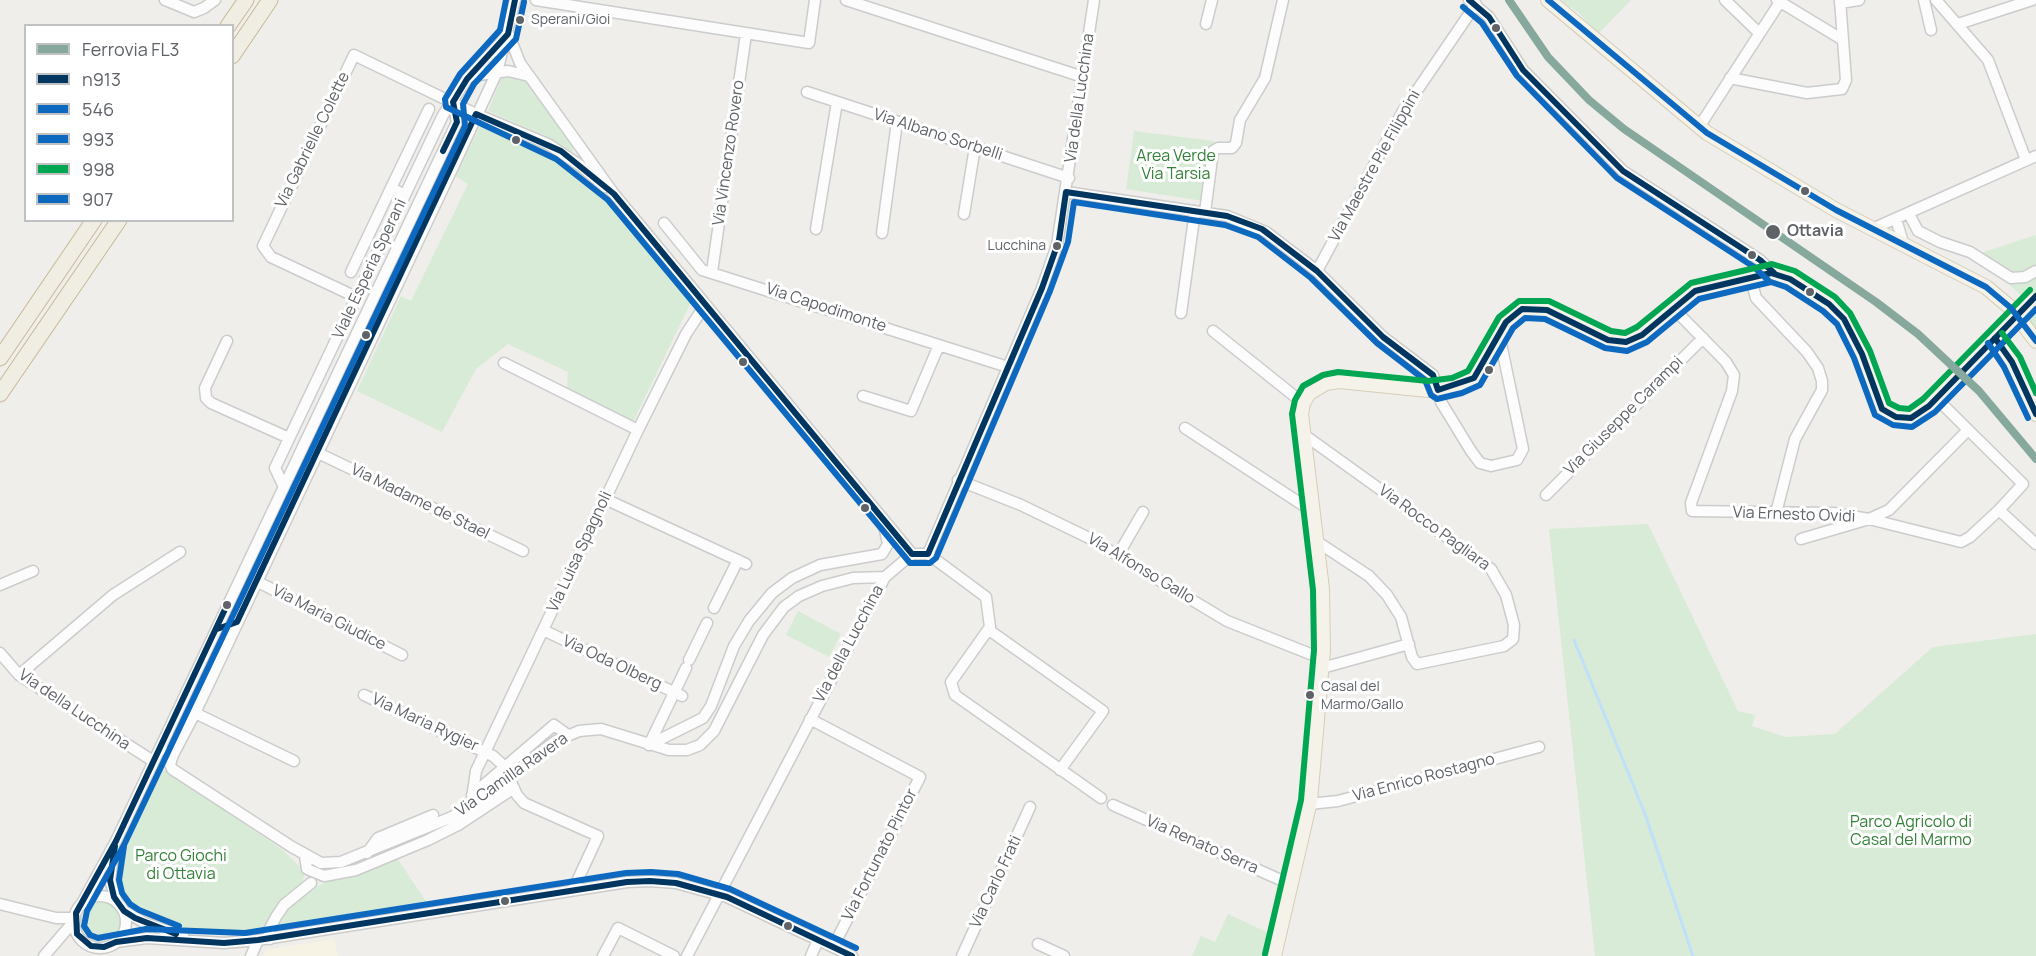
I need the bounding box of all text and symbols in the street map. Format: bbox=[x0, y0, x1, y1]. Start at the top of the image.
place label: Sperani/Gioi bbox=[531, 12, 610, 28]
marker: Sperani/Gioi bbox=[514, 14, 526, 26]
unlabelled marker bbox=[1490, 22, 1502, 34]
legend bbox=[24, 24, 234, 222]
street label: Via della Lucchina bbox=[1061, 32, 1099, 164]
text: Ferrovia FL3 bbox=[82, 37, 180, 61]
text: n913 bbox=[82, 67, 121, 91]
street label: Via Gabrielle Colette bbox=[272, 69, 354, 211]
street label: Via Vincenzo Rovero bbox=[709, 79, 749, 227]
street label: Via Maestre Pie Filippini bbox=[1325, 87, 1425, 245]
text: 546 bbox=[82, 97, 114, 121]
street label: Via Albano Sorbelli bbox=[871, 105, 1005, 165]
text: 993 bbox=[82, 127, 114, 151]
unlabelled marker bbox=[510, 134, 522, 146]
park label: Area Verde Via Tarsia bbox=[1136, 147, 1216, 185]
text: 998 bbox=[82, 157, 115, 181]
unlabelled marker bbox=[1799, 185, 1811, 197]
text: 907 bbox=[82, 187, 113, 211]
street label: Viale Esperia Sperani bbox=[329, 196, 411, 342]
place label: Ottavia bbox=[1787, 222, 1843, 242]
marker: Ottavia bbox=[1764, 223, 1782, 241]
place label: Lucchina bbox=[988, 238, 1046, 254]
marker: Lucchina bbox=[1051, 240, 1063, 252]
unlabelled marker bbox=[1746, 249, 1758, 261]
street label: Via Capodimonte bbox=[763, 279, 889, 337]
unlabelled marker bbox=[1804, 286, 1816, 298]
unlabelled marker bbox=[360, 329, 372, 341]
street label: Via Giuseppe Carampi bbox=[1561, 353, 1687, 479]
unlabelled marker bbox=[737, 356, 749, 368]
unlabelled marker bbox=[1483, 364, 1495, 376]
street label: Via Madame de Stael bbox=[347, 460, 493, 544]
street label: Via Rocco Pagliara bbox=[1375, 481, 1493, 575]
street label: Via Luisa Spagnoli bbox=[544, 489, 616, 615]
unlabelled marker bbox=[859, 502, 871, 514]
street label: Via Ernesto Ovidi bbox=[1732, 503, 1856, 527]
street label: Via Alfonso Gallo bbox=[1084, 529, 1198, 609]
street label: Via Maria Giudice bbox=[269, 581, 389, 655]
street label: Via della Lucchina bbox=[810, 582, 888, 706]
unlabelled marker bbox=[221, 599, 233, 611]
street label: Via Oda Olberg bbox=[559, 632, 665, 694]
street label: Via della Lucchina bbox=[15, 666, 133, 754]
place label: Casal del Marmo/Gallo bbox=[1321, 679, 1404, 712]
marker: Casal del Marmo/Gallo bbox=[1304, 689, 1316, 701]
street label: Via Maria Rygier bbox=[368, 690, 482, 756]
street label: Via Camilla Ravera bbox=[452, 729, 572, 821]
street label: Via Enrico Rostagno bbox=[1351, 750, 1497, 806]
street label: Via Fortunato Pintor bbox=[838, 786, 922, 924]
street label: Via Renato Serra bbox=[1143, 812, 1261, 878]
park label: Parco Agricolo di Casal del Marmo bbox=[1850, 813, 1972, 851]
street label: Via Carlo Frati bbox=[966, 833, 1026, 931]
park label: Parco Giochi di Ottavia bbox=[135, 847, 227, 885]
unlabelled marker bbox=[499, 895, 511, 907]
unlabelled marker bbox=[782, 920, 794, 932]

